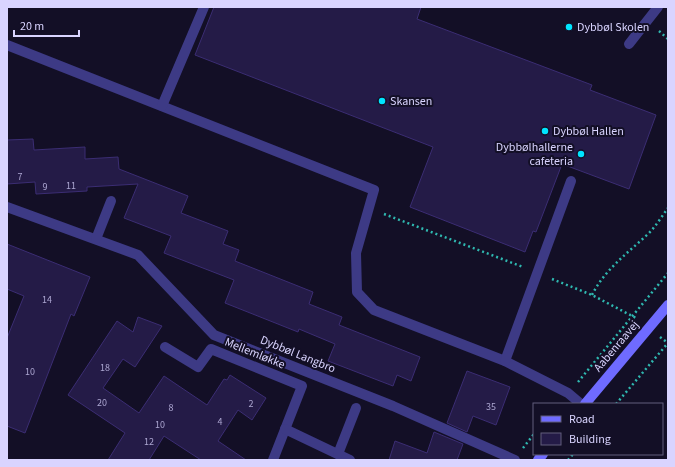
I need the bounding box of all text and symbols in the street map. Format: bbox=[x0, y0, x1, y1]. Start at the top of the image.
scale bar bbox=[14, 12, 79, 38]
text: 20 m bbox=[20, 18, 44, 35]
place label: Dybbøl Skolen bbox=[577, 19, 649, 36]
marker: Dybbøl Skolen bbox=[564, 22, 574, 32]
place label: Skansen bbox=[390, 93, 432, 110]
marker: Skansen bbox=[377, 96, 387, 106]
place label: Dybbøl Hallen bbox=[553, 123, 624, 140]
marker: Dybbøl Hallen bbox=[540, 126, 550, 136]
place label: Dybbølhallerne cafeteria bbox=[496, 139, 573, 170]
marker: Dybbølhallerne cafeteria bbox=[576, 149, 586, 159]
house number: 7 bbox=[18, 170, 23, 184]
house number: 11 bbox=[66, 179, 76, 193]
house number: 9 bbox=[43, 180, 48, 194]
house number: 14 bbox=[42, 293, 52, 307]
street label: Aabenraavej bbox=[590, 317, 643, 376]
street label: Dybbøl Langbro bbox=[258, 332, 338, 377]
street label: Mellemløkke bbox=[222, 334, 288, 373]
house number: 18 bbox=[100, 361, 110, 375]
house number: 10 bbox=[25, 365, 35, 379]
house number: 20 bbox=[97, 396, 107, 410]
house number: 2 bbox=[249, 397, 254, 411]
house number: 35 bbox=[486, 400, 496, 414]
house number: 8 bbox=[169, 401, 174, 415]
legend bbox=[533, 403, 663, 455]
text: Road bbox=[569, 411, 595, 428]
house number: 4 bbox=[218, 415, 223, 429]
house number: 10 bbox=[155, 418, 165, 432]
text: Building bbox=[569, 431, 611, 448]
house number: 12 bbox=[144, 435, 154, 449]

